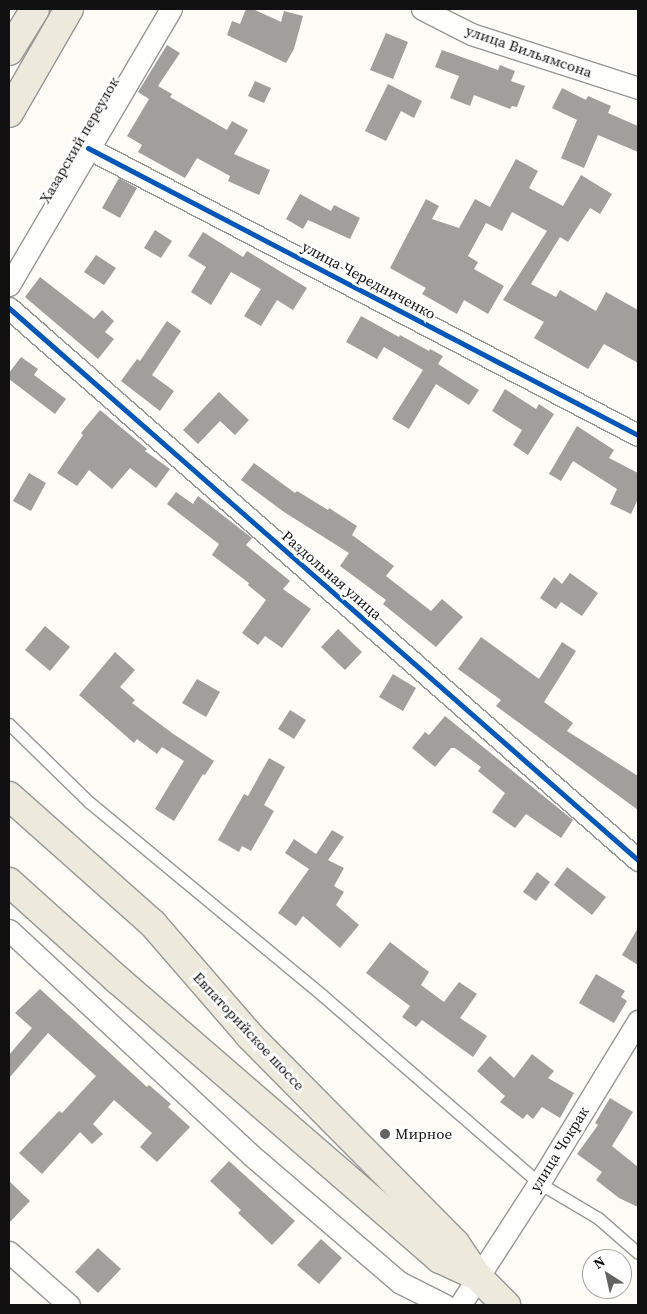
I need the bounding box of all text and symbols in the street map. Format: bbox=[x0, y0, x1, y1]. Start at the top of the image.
street label: улица Вильямсона bbox=[463, 21, 595, 81]
street label: Хазарский переулок bbox=[35, 73, 123, 207]
street label: улица Чередниченко bbox=[299, 237, 439, 323]
street label: Раздольная улица bbox=[278, 527, 386, 623]
street label: Евпаторийское шоссе bbox=[189, 968, 309, 1094]
street label: улица Чокрак bbox=[526, 1103, 592, 1195]
place label: Мирное bbox=[395, 1125, 452, 1143]
marker: Мирное bbox=[379, 1128, 391, 1140]
north arrow bbox=[582, 1249, 632, 1299]
text: N bbox=[589, 1251, 609, 1274]

